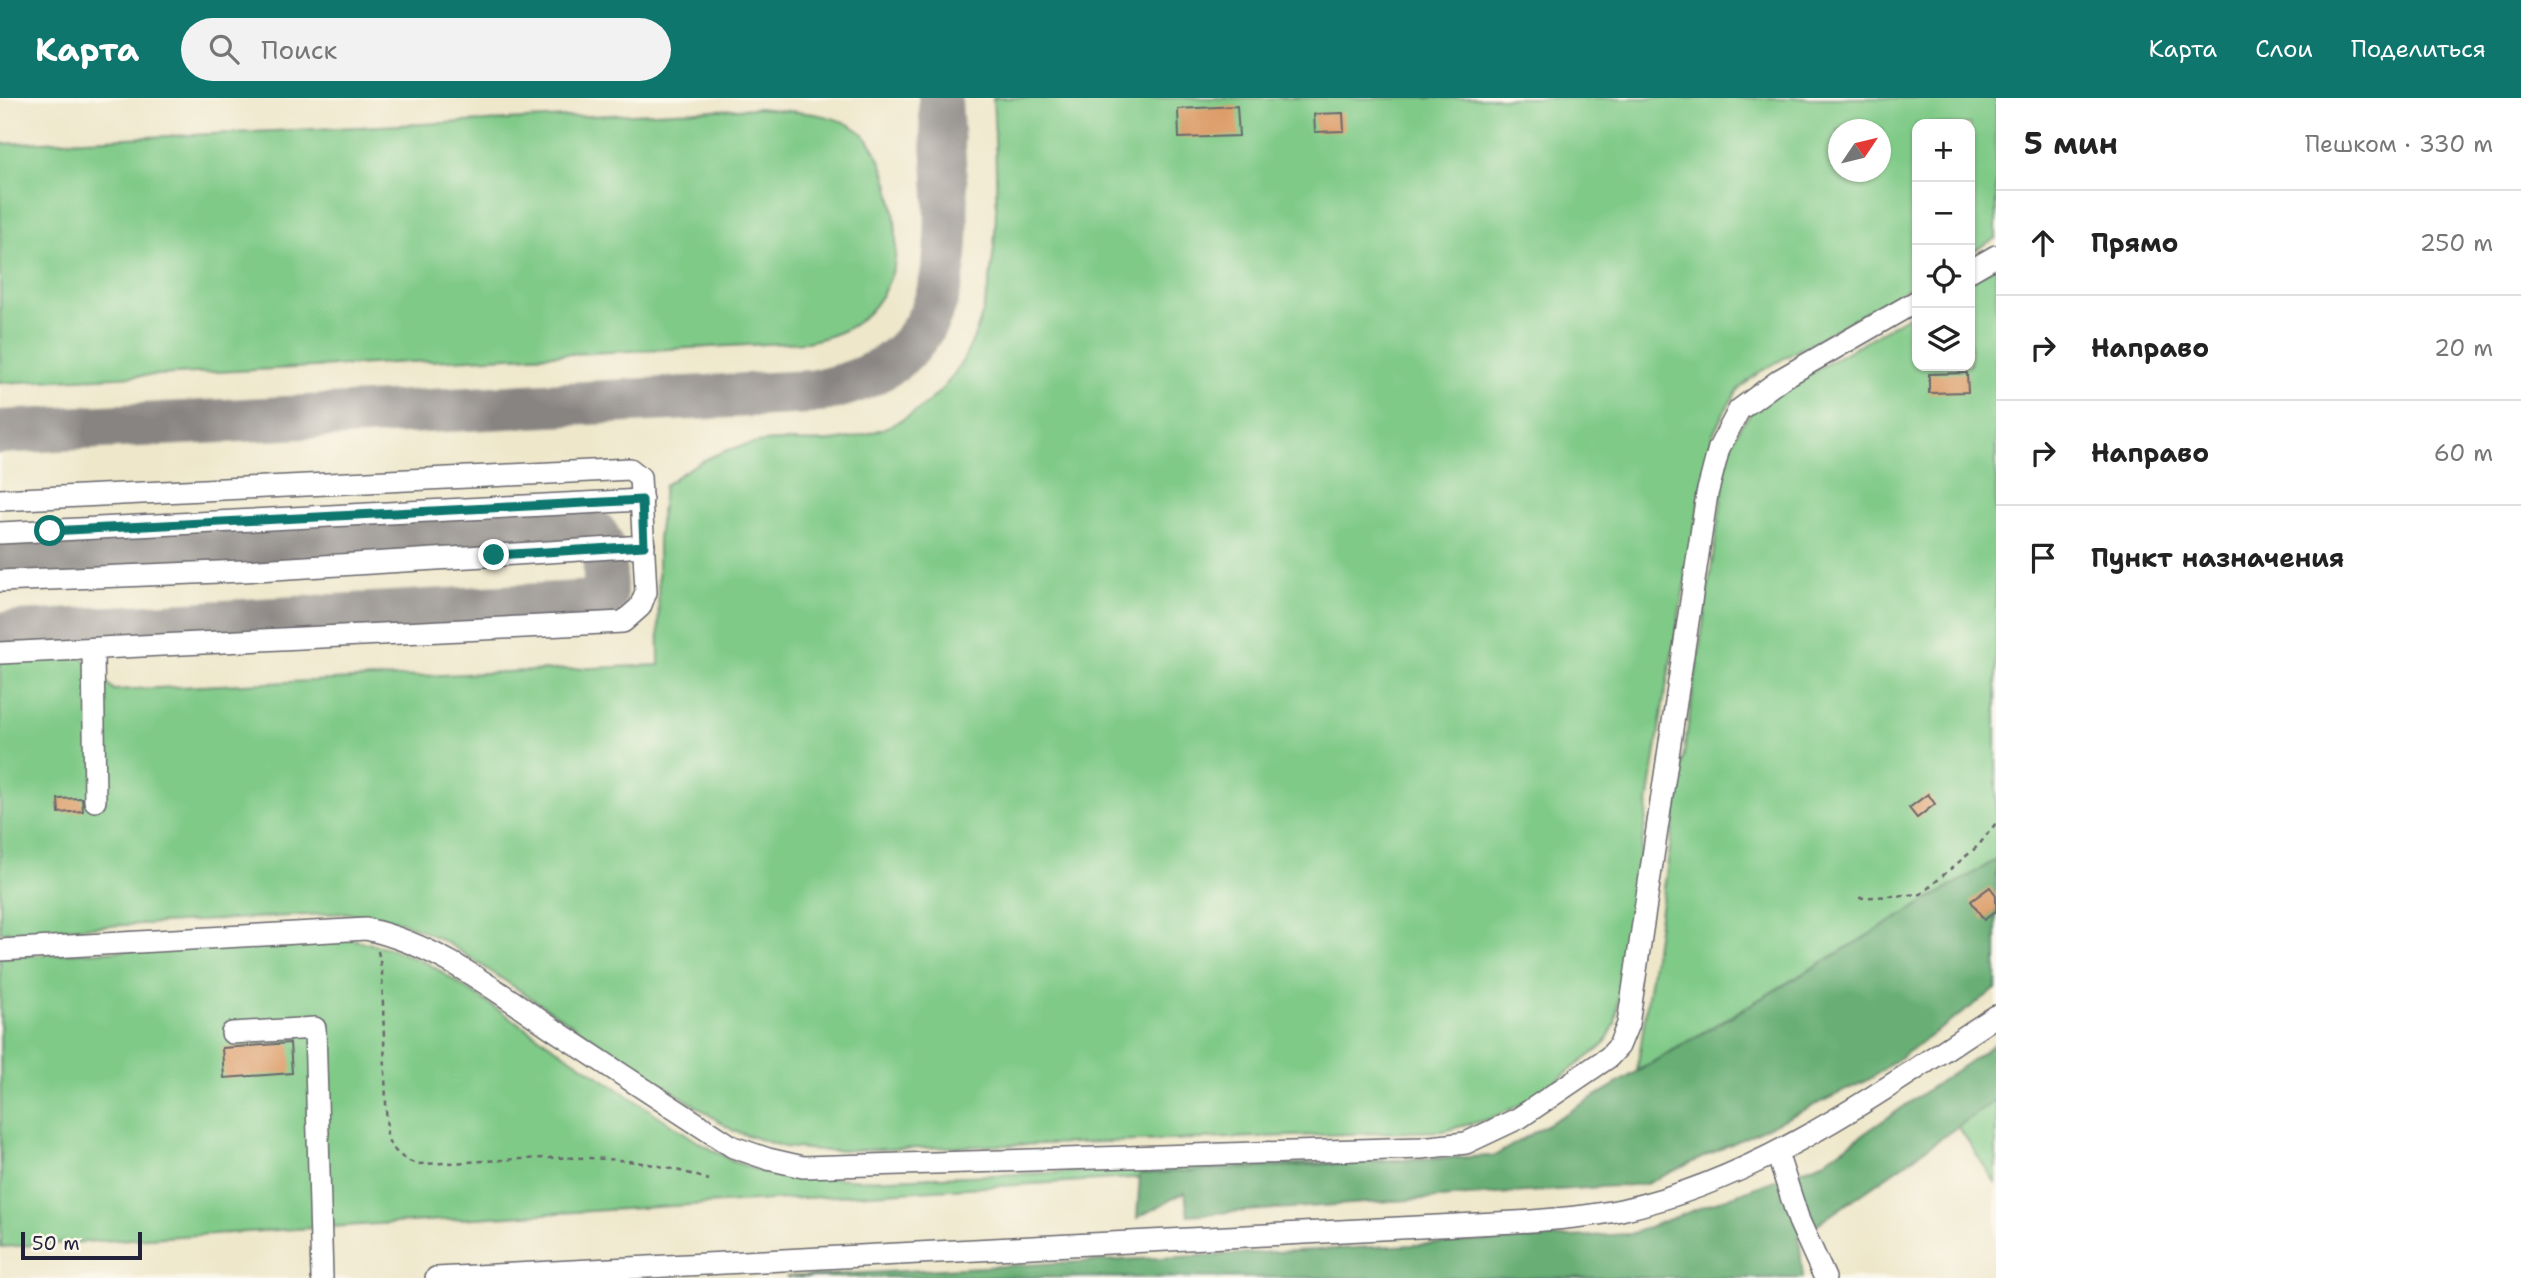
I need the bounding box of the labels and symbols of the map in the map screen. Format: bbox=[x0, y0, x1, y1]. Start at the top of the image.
north arrow bbox=[1828, 119, 1891, 182]
route start bbox=[34, 515, 65, 546]
route end bbox=[478, 539, 509, 570]
scale bar bbox=[21, 1229, 142, 1261]

